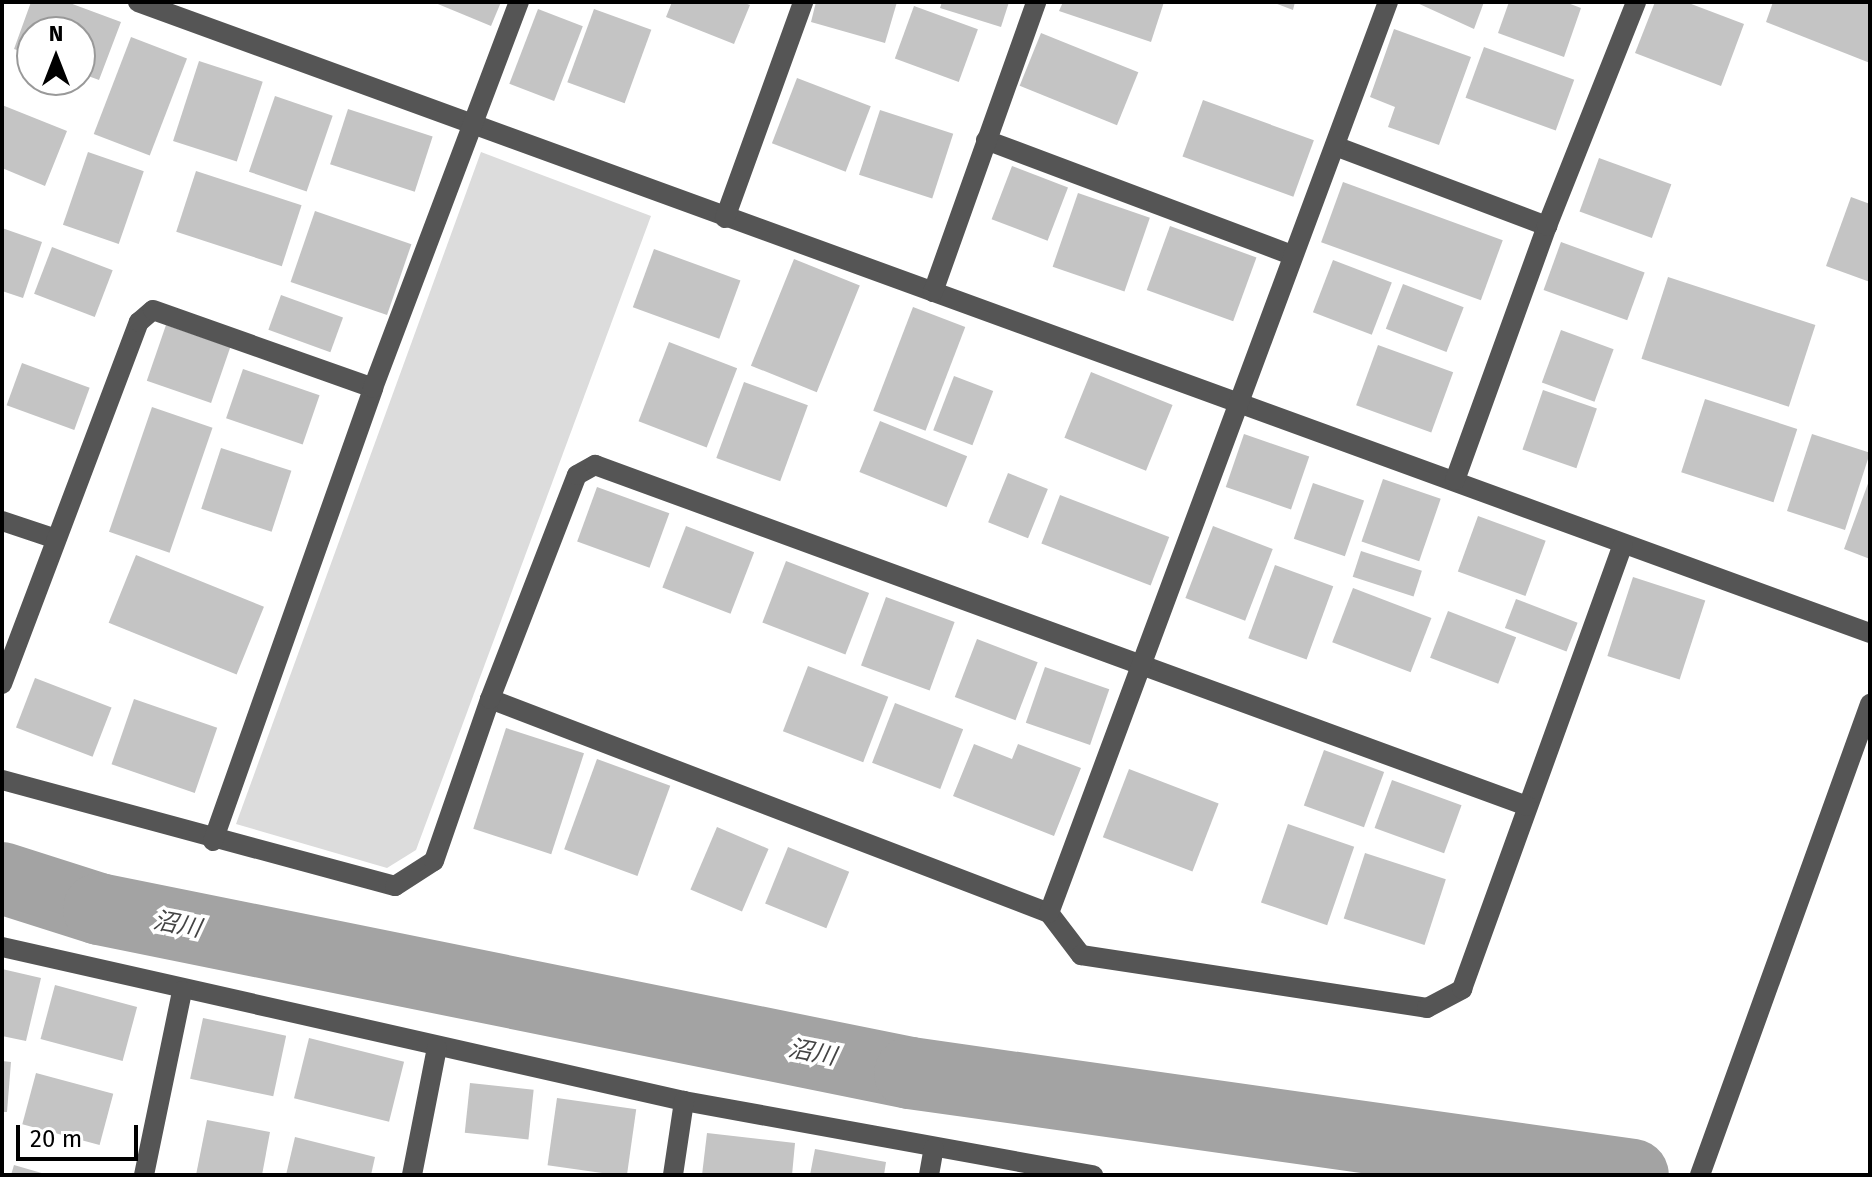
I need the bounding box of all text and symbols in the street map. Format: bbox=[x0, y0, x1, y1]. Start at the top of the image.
north arrow bbox=[16, 16, 96, 96]
text: N bbox=[49, 20, 63, 47]
water label: 沼川 bbox=[151, 906, 203, 944]
water label: 沼川 bbox=[786, 1034, 838, 1072]
scale bar bbox=[20, 1109, 142, 1159]
text: 20 m bbox=[30, 1125, 82, 1153]

